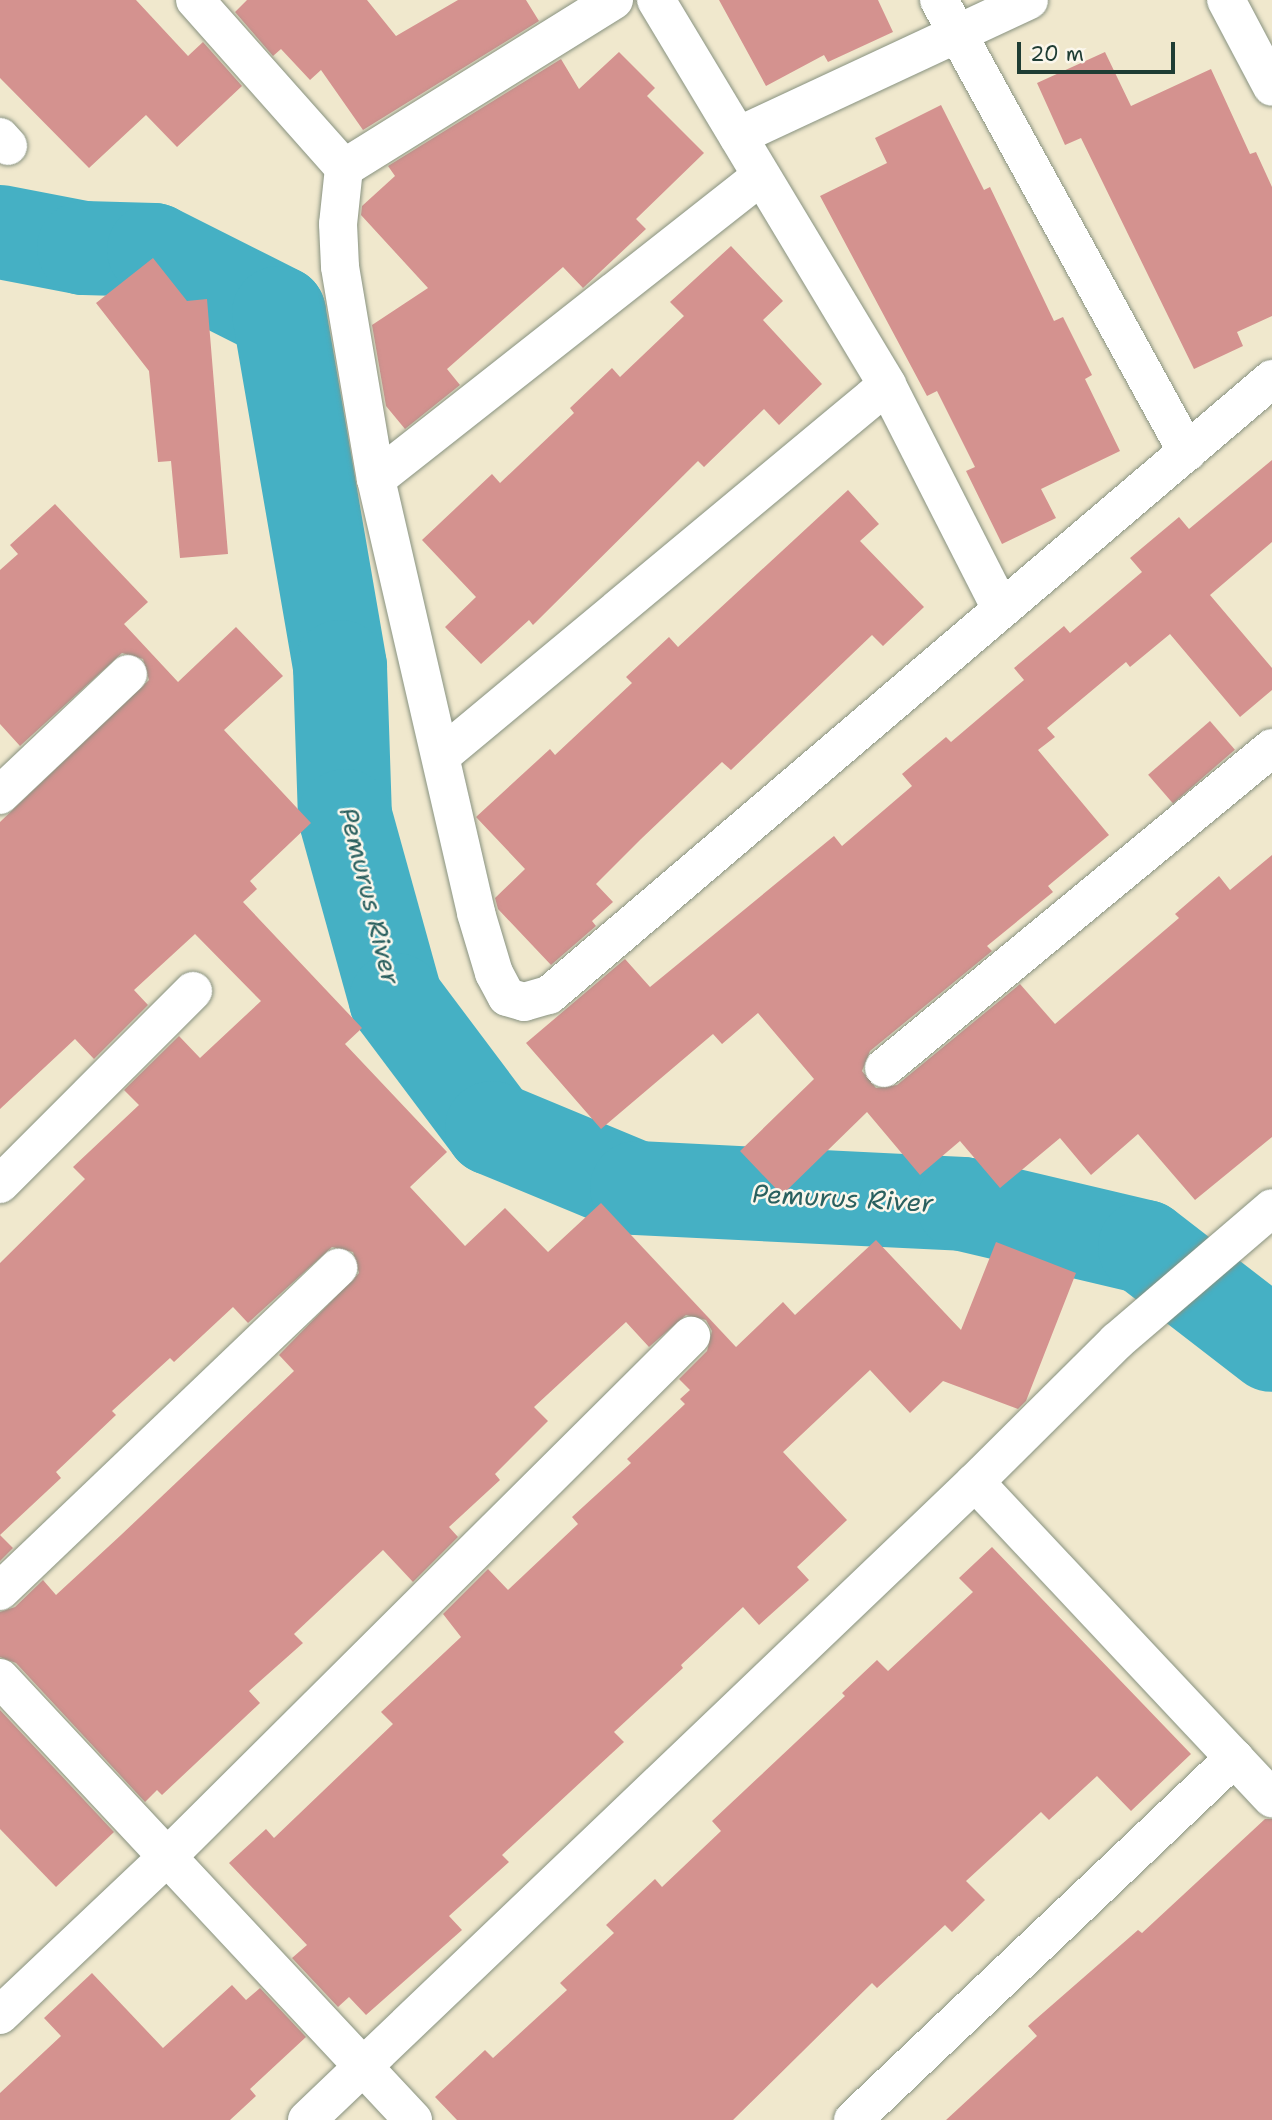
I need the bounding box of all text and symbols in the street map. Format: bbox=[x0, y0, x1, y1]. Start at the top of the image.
scale bar bbox=[1020, 28, 1178, 72]
text: 20 m bbox=[1030, 40, 1084, 68]
water label: Pemurus River bbox=[333, 804, 407, 988]
water label: Pemurus River bbox=[752, 1178, 934, 1218]

